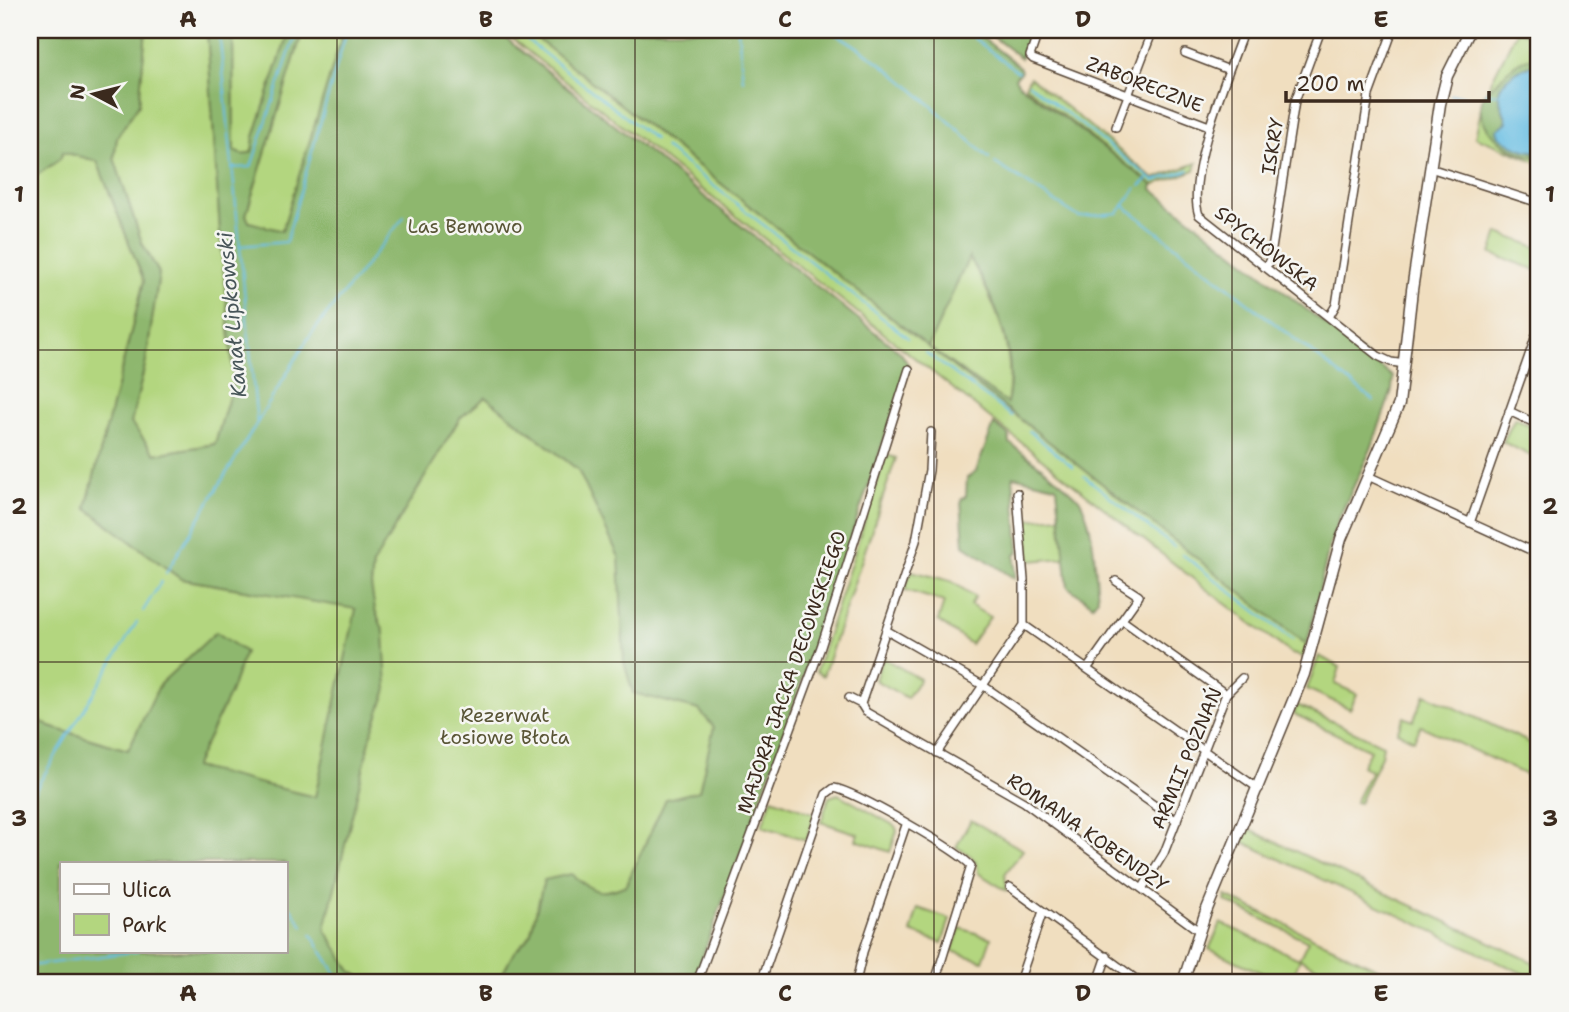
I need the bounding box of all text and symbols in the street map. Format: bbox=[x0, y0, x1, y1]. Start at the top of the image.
text: A bbox=[179, 4, 197, 34]
text: B bbox=[479, 4, 493, 34]
text: C bbox=[778, 4, 792, 34]
text: D bbox=[1075, 4, 1091, 34]
text: E bbox=[1373, 4, 1389, 34]
street label: ZABORECZNE bbox=[1083, 51, 1207, 118]
north arrow bbox=[60, 60, 130, 130]
scale bar bbox=[1286, 60, 1488, 104]
text: 200 m bbox=[1296, 70, 1365, 98]
text: N bbox=[64, 83, 91, 101]
street label: ISKRY bbox=[1256, 115, 1289, 176]
text: 1 bbox=[14, 179, 24, 209]
text: 1 bbox=[1545, 179, 1555, 209]
street label: SPYCHOWSKA bbox=[1210, 200, 1324, 297]
park label: Las Bemowo bbox=[408, 214, 522, 239]
water label: Kanał Lipkowski bbox=[211, 230, 253, 399]
text: 2 bbox=[11, 491, 27, 521]
text: 2 bbox=[1542, 491, 1558, 521]
street label: MAJORA JACKA DECOWSKIEGO bbox=[731, 527, 852, 817]
street label: ARMII POZNAŃ bbox=[1144, 683, 1228, 833]
park label: Rezerwat Łosiowe Błota bbox=[439, 703, 570, 750]
street label: ROMANA KOBENDZY bbox=[1002, 767, 1174, 898]
text: 3 bbox=[11, 803, 27, 833]
text: 3 bbox=[1542, 803, 1558, 833]
legend bbox=[60, 862, 287, 953]
text: Ulica bbox=[122, 876, 171, 904]
text: Park bbox=[122, 911, 167, 939]
text: A bbox=[179, 978, 197, 1008]
text: B bbox=[479, 978, 493, 1008]
text: C bbox=[778, 978, 792, 1008]
text: D bbox=[1075, 978, 1091, 1008]
text: E bbox=[1373, 978, 1389, 1008]

